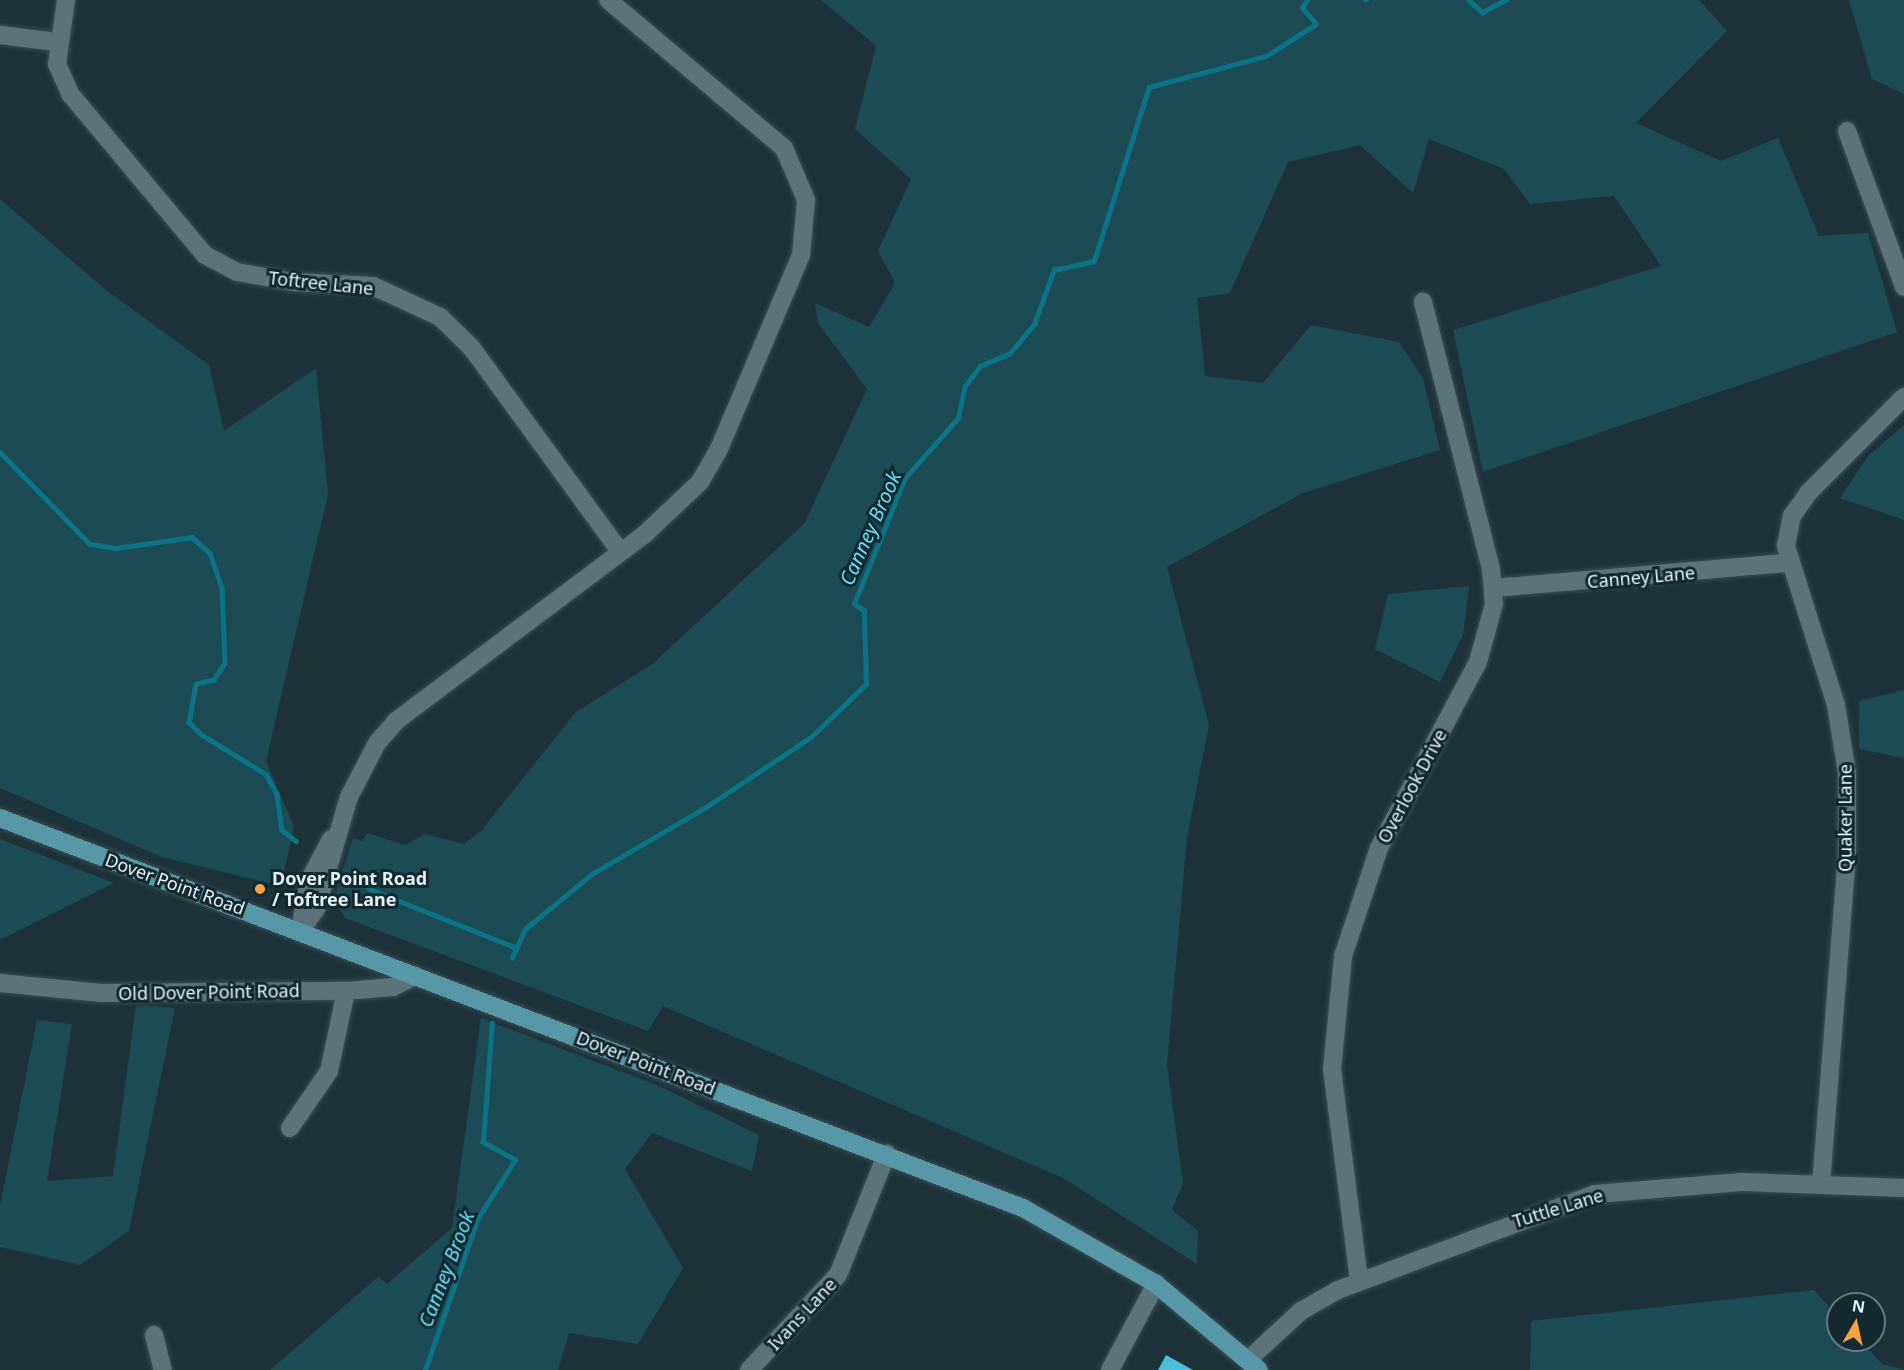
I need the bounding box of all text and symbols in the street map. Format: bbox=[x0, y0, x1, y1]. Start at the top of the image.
street label: Toftree Lane bbox=[268, 267, 374, 299]
water label: Canney Brook bbox=[834, 467, 906, 589]
street label: Canney Lane bbox=[1586, 562, 1696, 592]
street label: Overlook Drive bbox=[1373, 725, 1451, 847]
street label: Quaker Lane bbox=[1834, 764, 1856, 872]
street label: Dover Point Road bbox=[102, 849, 248, 919]
place label: Dover Point Road / Toftree Lane bbox=[272, 868, 427, 910]
marker: Dover Point Road / Toftree Lane bbox=[253, 882, 267, 896]
street label: Old Dover Point Road bbox=[118, 980, 300, 1004]
street label: Dover Point Road bbox=[573, 1027, 719, 1099]
street label: Tuttle Lane bbox=[1510, 1184, 1606, 1232]
water label: Canney Brook bbox=[413, 1208, 479, 1330]
street label: Ivans Lane bbox=[763, 1274, 841, 1354]
north arrow bbox=[1826, 1292, 1886, 1352]
text: N bbox=[1850, 1294, 1867, 1318]

